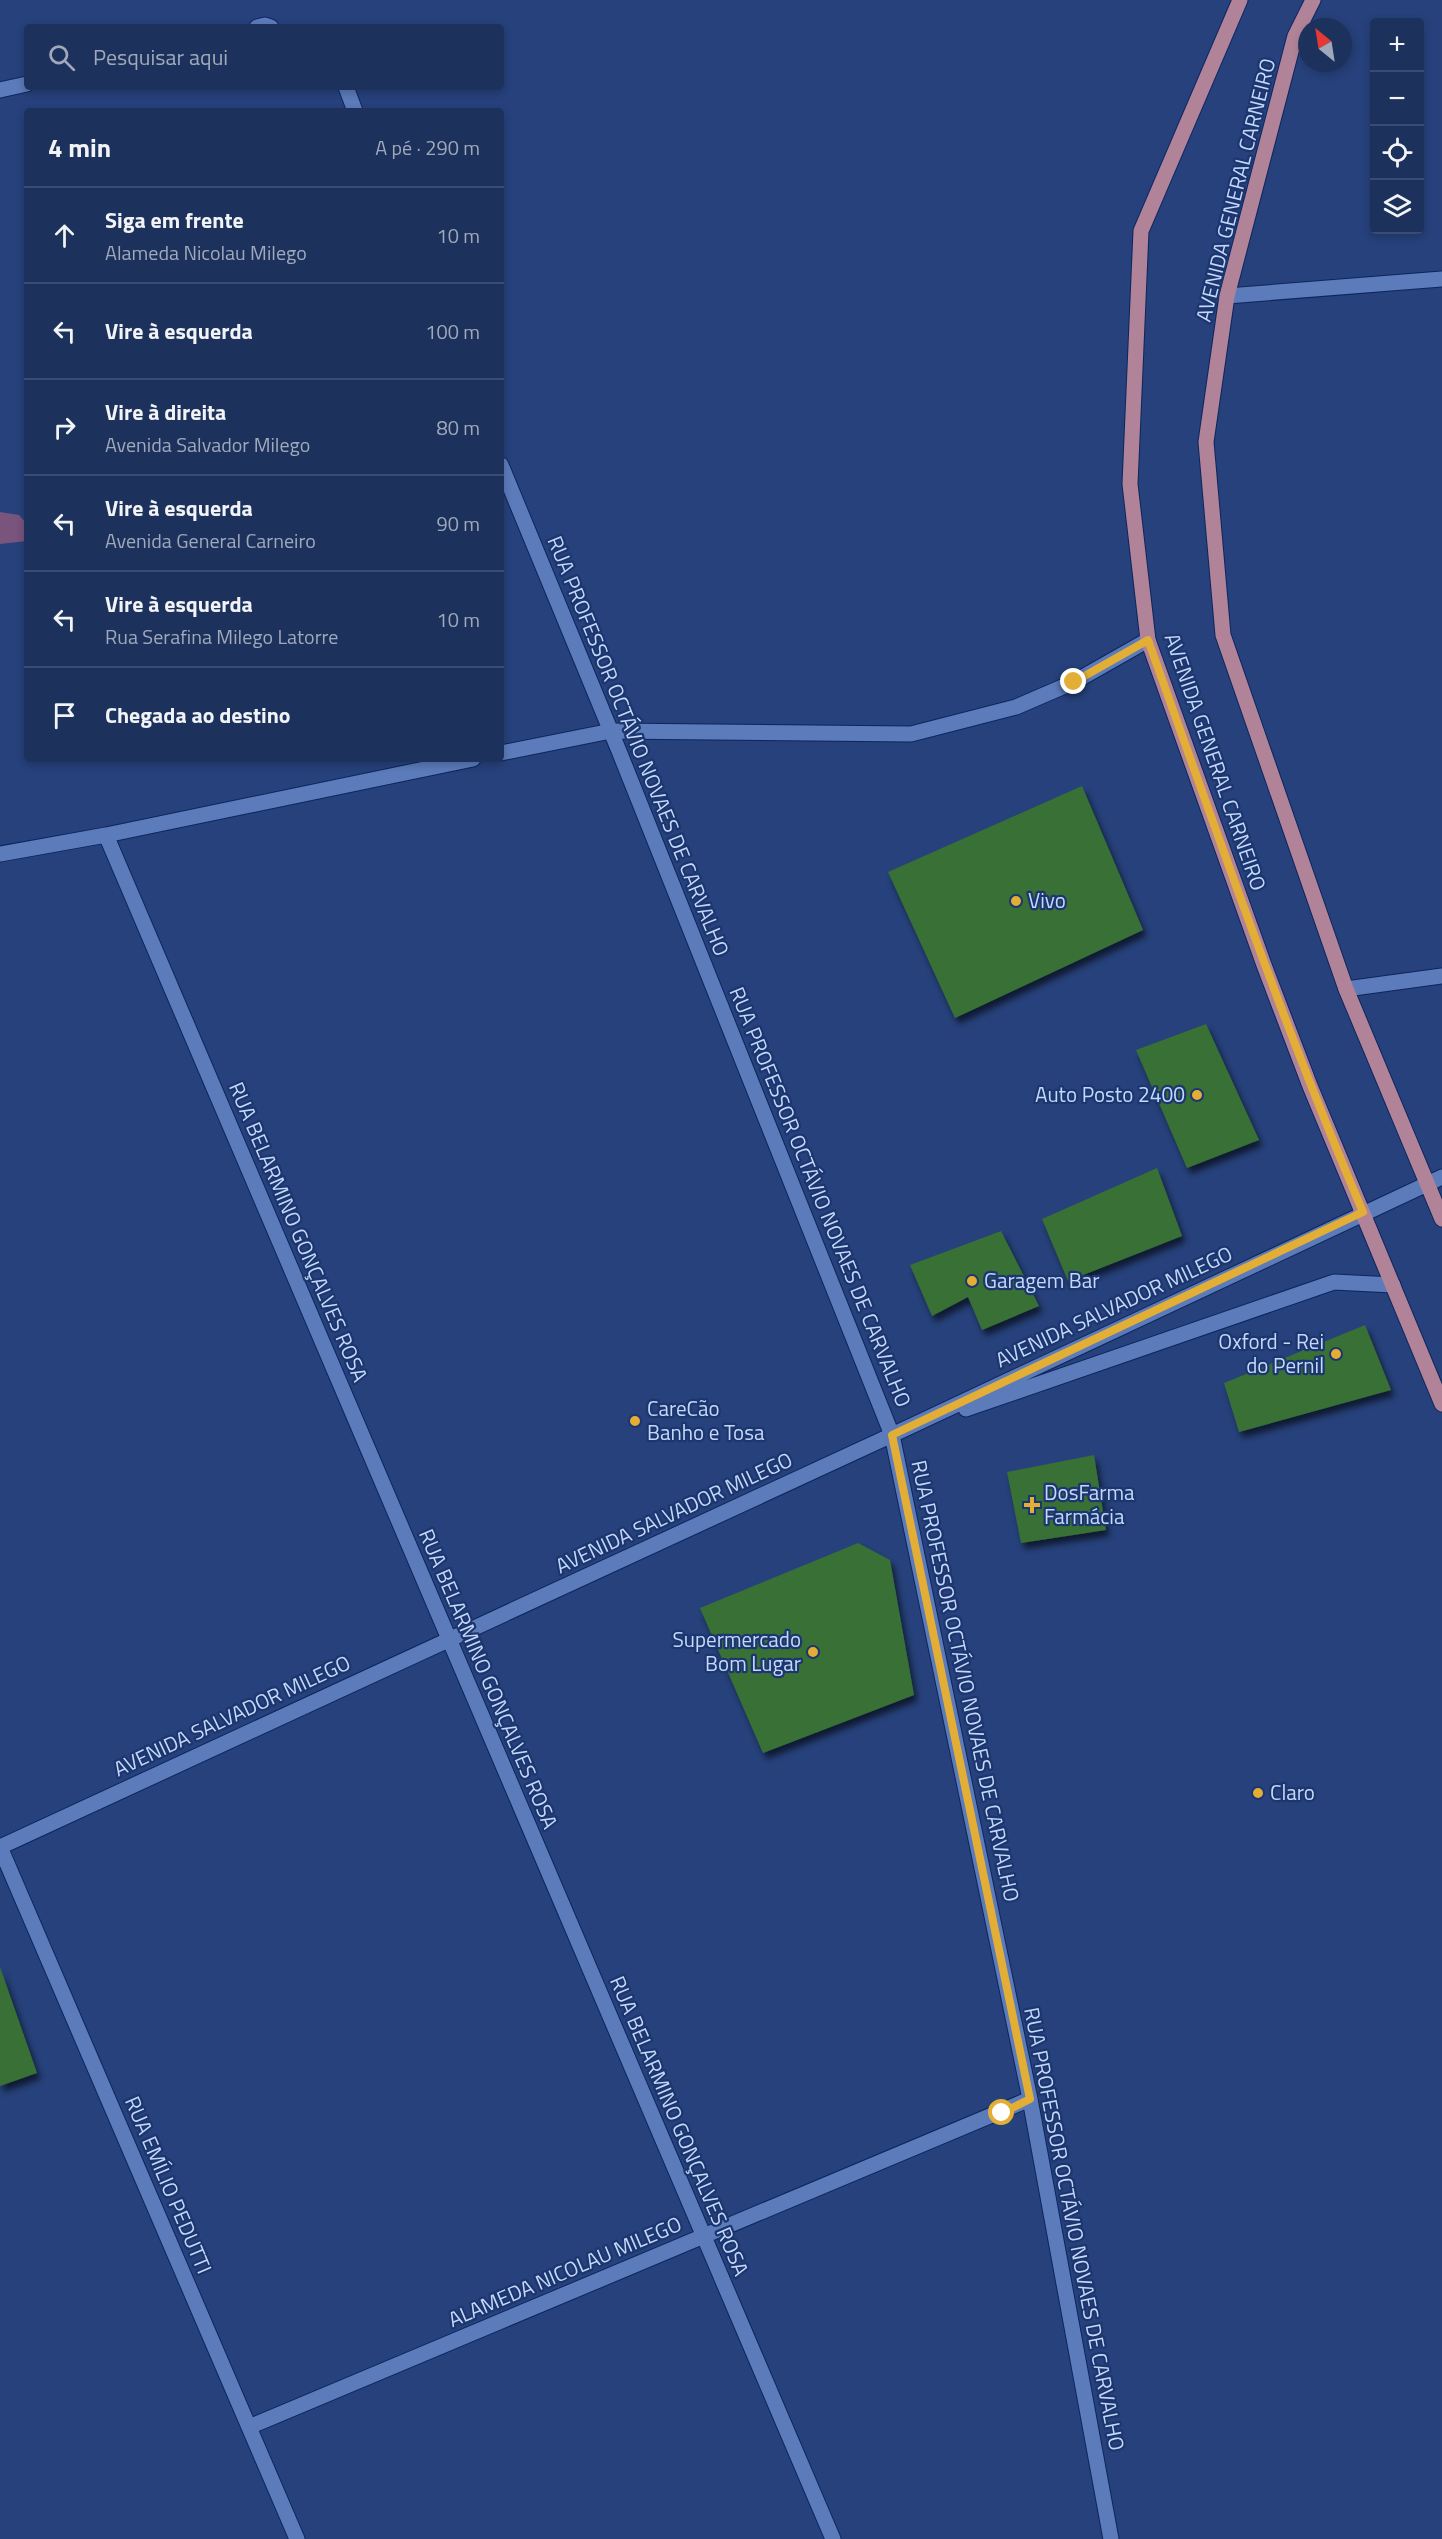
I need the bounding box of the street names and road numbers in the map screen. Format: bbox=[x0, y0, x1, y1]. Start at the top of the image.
street label: AVENIDA GENERAL CARNEIRO bbox=[1187, 55, 1283, 325]
street label: RUA PROFESSOR OCTÁVIO NOVAES DE CARVALHO bbox=[540, 531, 738, 961]
street label: AVENIDA GENERAL CARNEIRO bbox=[1157, 629, 1275, 895]
street label: RUA PROFESSOR OCTÁVIO NOVAES DE CARVALHO bbox=[722, 982, 920, 1412]
street label: RUA BELARMINO GONÇALVES ROSA bbox=[221, 1077, 377, 1387]
street label: AVENIDA SALVADOR MILEGO bbox=[990, 1237, 1237, 1375]
street label: AVENIDA SALVADOR MILEGO bbox=[550, 1443, 797, 1581]
street label: RUA PROFESSOR OCTÁVIO NOVAES DE CARVALHO bbox=[903, 1457, 1028, 1905]
street label: RUA BELARMINO GONÇALVES ROSA bbox=[411, 1524, 567, 1834]
street label: AVENIDA SALVADOR MILEGO bbox=[108, 1646, 355, 1784]
street label: RUA BELARMINO GONÇALVES ROSA bbox=[602, 1971, 758, 2281]
street label: RUA PROFESSOR OCTÁVIO NOVAES DE CARVALHO bbox=[1016, 2004, 1134, 2453]
street label: RUA EMÍLIO PEDUTTI bbox=[117, 2091, 221, 2278]
street label: ALAMEDA NICOLAU MILEGO bbox=[443, 2207, 686, 2335]

